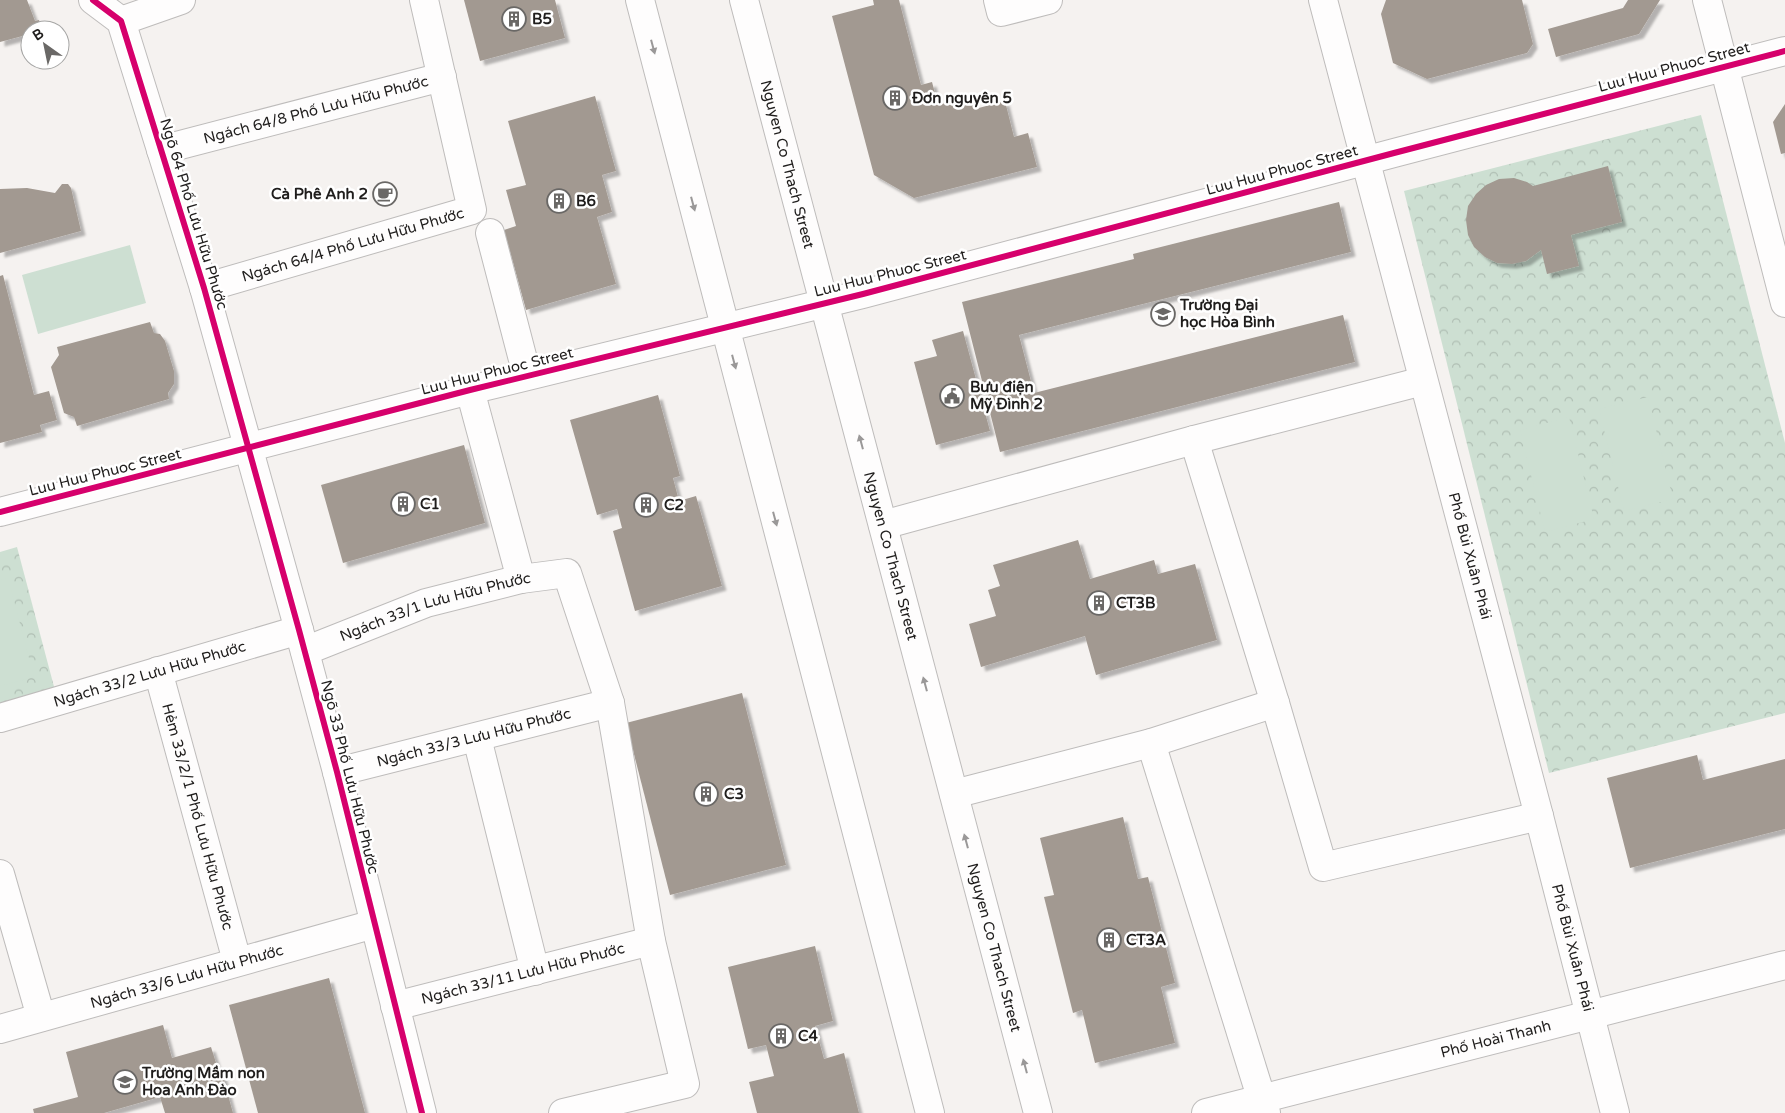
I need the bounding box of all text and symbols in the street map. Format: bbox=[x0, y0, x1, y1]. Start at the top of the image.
building icon: B5 bbox=[501, 6, 527, 32]
place label: B5 bbox=[532, 10, 552, 28]
north arrow bbox=[20, 20, 70, 70]
text: B bbox=[29, 25, 47, 44]
street label: Luu Huu Phuoc Street bbox=[1596, 38, 1752, 96]
one-way arrow bbox=[649, 40, 657, 55]
street label: Ngách 64/8 Phố Lưu Hữu Phước bbox=[202, 72, 430, 148]
street label: Nguyen Co Thach Street bbox=[757, 78, 818, 251]
building icon: Đơn nguyên 5 bbox=[882, 85, 908, 111]
place label: Đơn nguyên 5 bbox=[911, 89, 1012, 108]
street label: Ngõ 64 Phố Lưu Hữu Phước bbox=[156, 116, 232, 312]
street label: Luu Huu Phuoc Street bbox=[1204, 141, 1360, 199]
cafe icon: Cà Phê Anh 2 bbox=[372, 181, 398, 207]
place label: Cà Phê Anh 2 bbox=[271, 185, 368, 203]
building icon: B6 bbox=[546, 188, 572, 214]
place label: B6 bbox=[576, 192, 596, 210]
one-way arrow bbox=[690, 197, 698, 212]
street label: Ngách 64/4 Phố Lưu Hữu Phước bbox=[239, 204, 466, 286]
street label: Luu Huu Phuoc Street bbox=[812, 245, 968, 301]
place label: Trường Đại học Hòa Bình bbox=[1179, 296, 1275, 331]
school or university icon: Trường Đại học Hòa Bình bbox=[1150, 301, 1176, 327]
street label: Luu Huu Phuoc Street bbox=[419, 343, 575, 399]
one-way arrow bbox=[731, 354, 739, 369]
place label: Bưu điện Mỹ Đình 2 bbox=[970, 378, 1043, 414]
public building icon: Bưu điện Mỹ Đình 2 bbox=[939, 383, 965, 409]
one-way arrow bbox=[857, 435, 865, 450]
street label: Luu Huu Phuoc Street bbox=[27, 444, 183, 500]
street label: Nguyen Co Thach Street bbox=[860, 470, 922, 642]
street label: Phố Bùi Xuân Phái bbox=[1445, 490, 1496, 621]
building icon: C1 bbox=[390, 491, 416, 517]
building icon: C2 bbox=[633, 492, 659, 518]
place label: C1 bbox=[420, 495, 440, 513]
place label: C2 bbox=[664, 496, 684, 514]
one-way arrow bbox=[772, 511, 780, 526]
street label: Ngách 33/1 Lưu Hữu Phước bbox=[337, 569, 532, 645]
building icon: CT3B bbox=[1086, 590, 1112, 616]
place label: CT3B bbox=[1116, 594, 1155, 612]
street label: Ngách 33/2 Lưu Hữu Phước bbox=[51, 637, 248, 711]
one-way arrow bbox=[921, 676, 929, 691]
street label: Ngõ 33 Phố Lưu Hữu Phước bbox=[317, 678, 383, 876]
street label: Hẻm 33/2/1 Phố Lưu Hữu Phước bbox=[158, 701, 237, 932]
street label: Ngách 33/3 Lưu Hữu Phước bbox=[375, 704, 573, 771]
building icon: C3 bbox=[693, 781, 719, 807]
place label: C3 bbox=[724, 785, 744, 803]
one-way arrow bbox=[962, 833, 970, 849]
street label: Nguyen Co Thach Street bbox=[963, 861, 1025, 1034]
street label: Phố Bùi Xuân Phái bbox=[1548, 882, 1598, 1013]
building icon: CT3A bbox=[1096, 927, 1122, 953]
place label: CT3A bbox=[1126, 931, 1166, 949]
street label: Ngách 33/11 Lưu Hữu Phước bbox=[419, 939, 626, 1008]
street label: Ngách 33/6 Lưu Hữu Phước bbox=[88, 941, 285, 1012]
street label: Phố Hoài Thanh bbox=[1439, 1016, 1553, 1062]
building icon: C4 bbox=[768, 1023, 794, 1049]
place label: C4 bbox=[798, 1027, 818, 1045]
one-way arrow bbox=[1021, 1058, 1029, 1073]
place label: Trường Mầm non Hoa Anh Đào bbox=[141, 1064, 265, 1099]
school or university icon: Trường Mầm non Hoa Anh Đào bbox=[112, 1069, 138, 1095]

